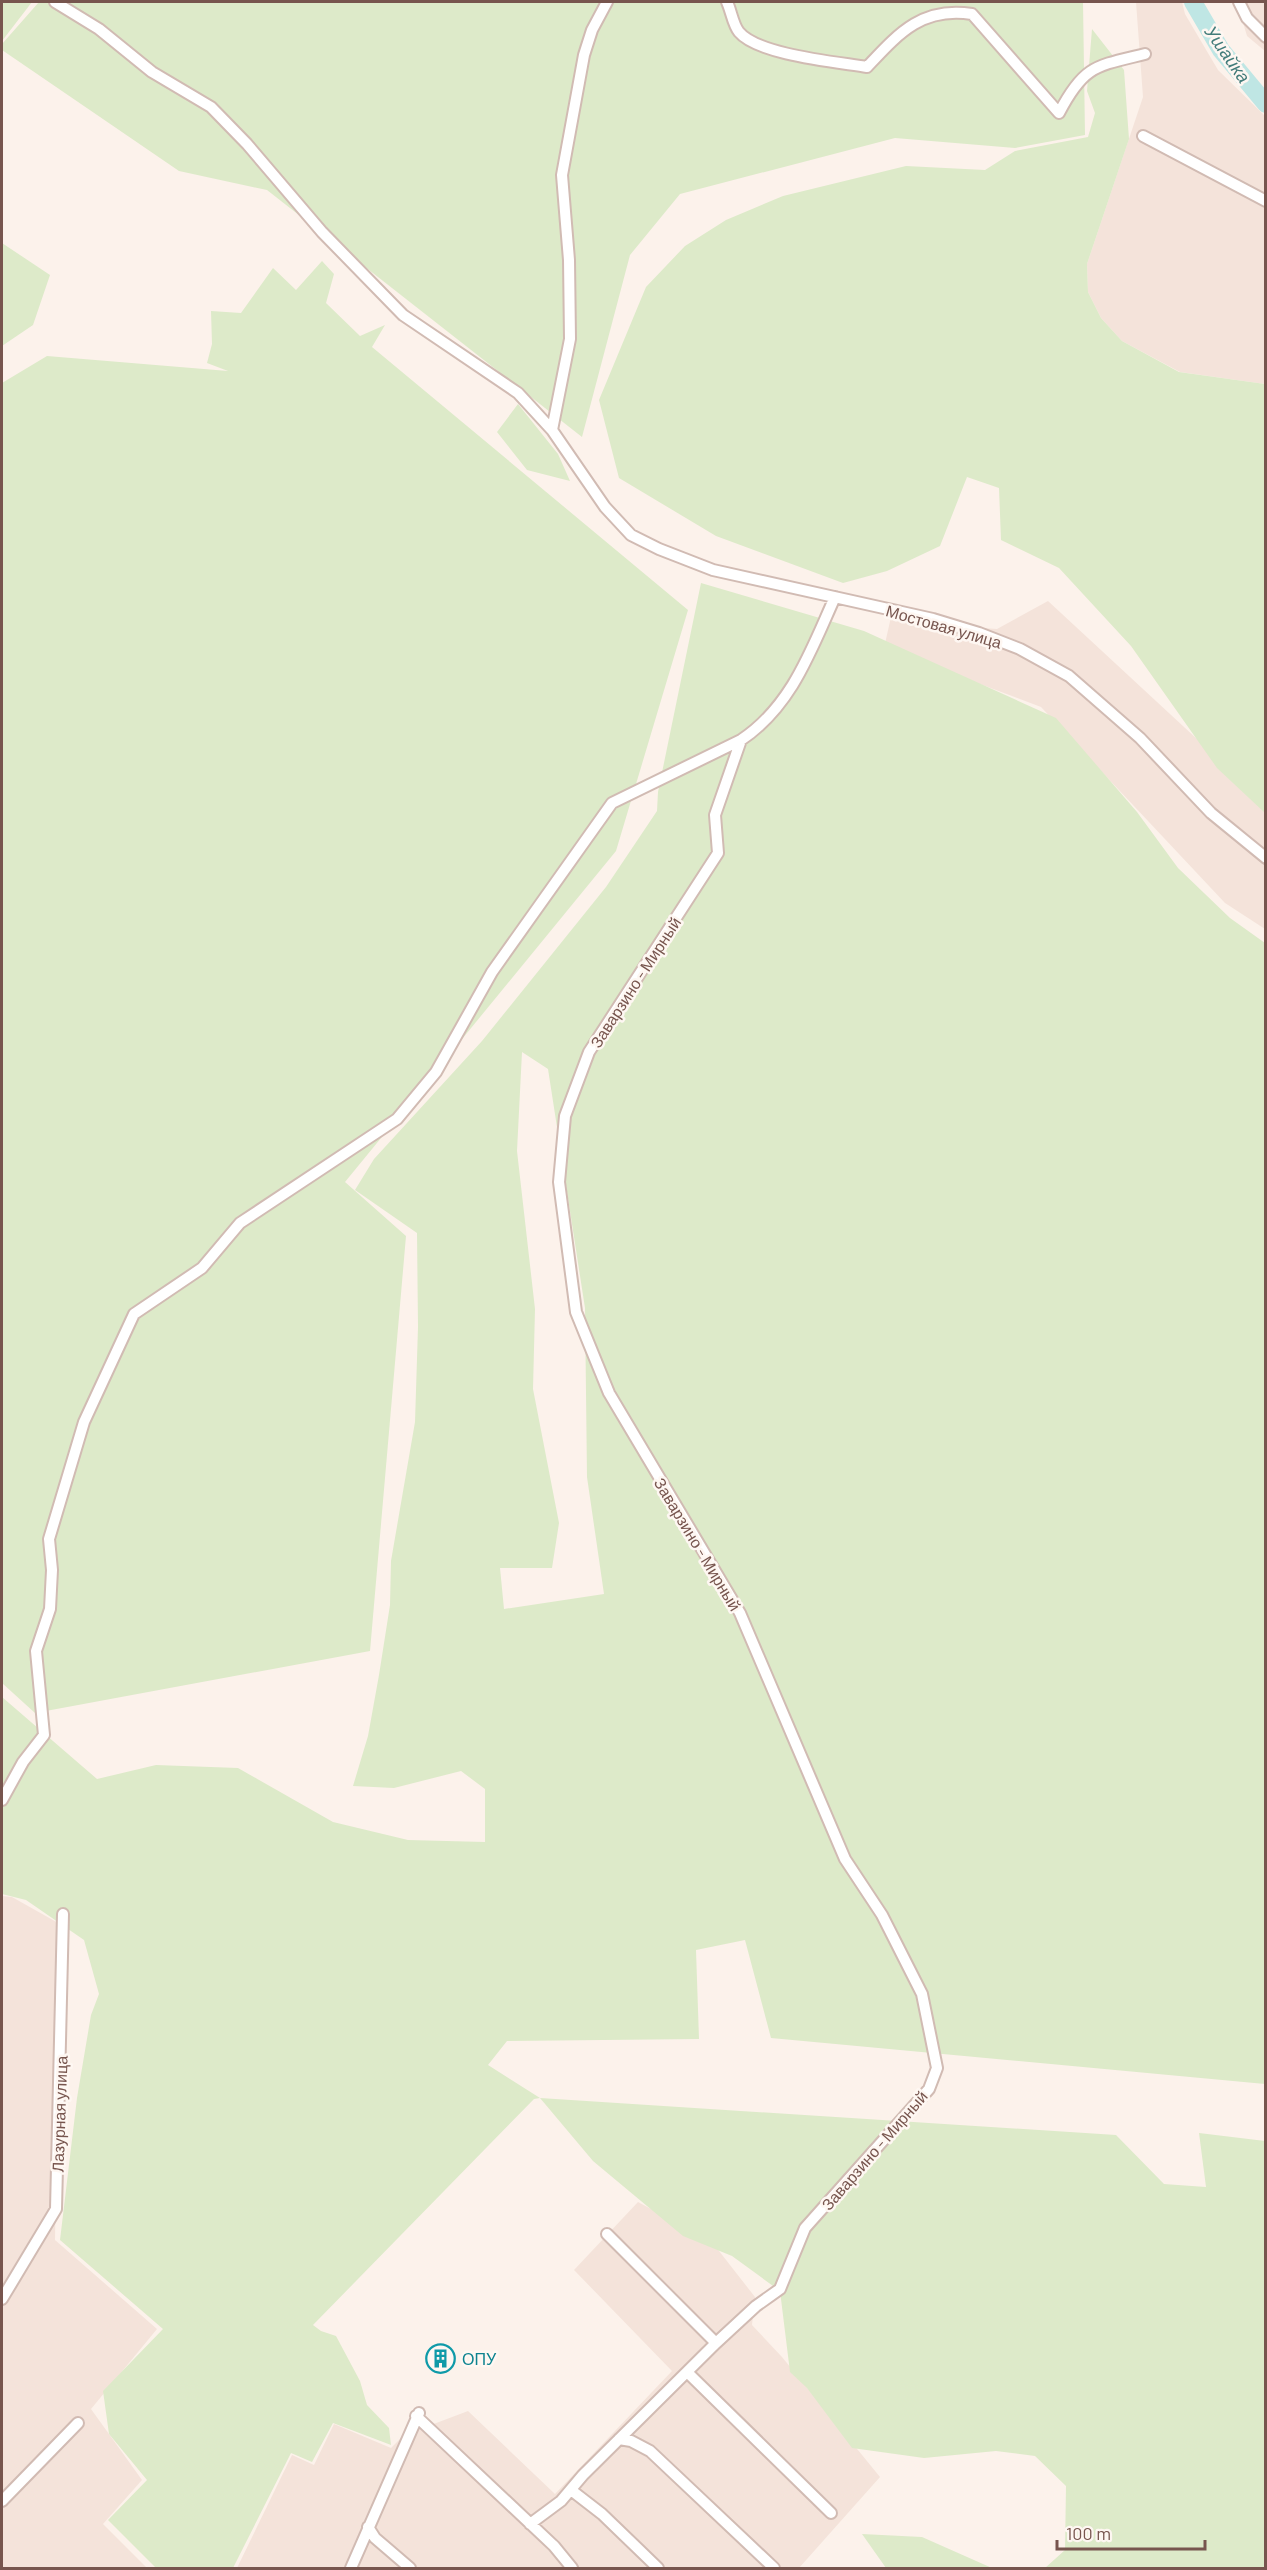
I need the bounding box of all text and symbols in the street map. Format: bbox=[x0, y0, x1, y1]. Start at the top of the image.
water label: Ушайка bbox=[1200, 20, 1256, 87]
street label: Мостовая улица bbox=[884, 600, 1004, 652]
street label: Заварзино - Мирный bbox=[586, 913, 684, 1051]
street label: Заварзино - Мирный bbox=[651, 1474, 745, 1614]
street label: Лазурная улица bbox=[47, 2055, 71, 2173]
street label: Заварзино - Мирный bbox=[817, 2087, 931, 2213]
building icon: ОПУ bbox=[425, 2342, 457, 2374]
place label: ОПУ bbox=[462, 2349, 497, 2368]
scale bar bbox=[1057, 2513, 1206, 2551]
text: 100 m bbox=[1066, 2522, 1111, 2544]

